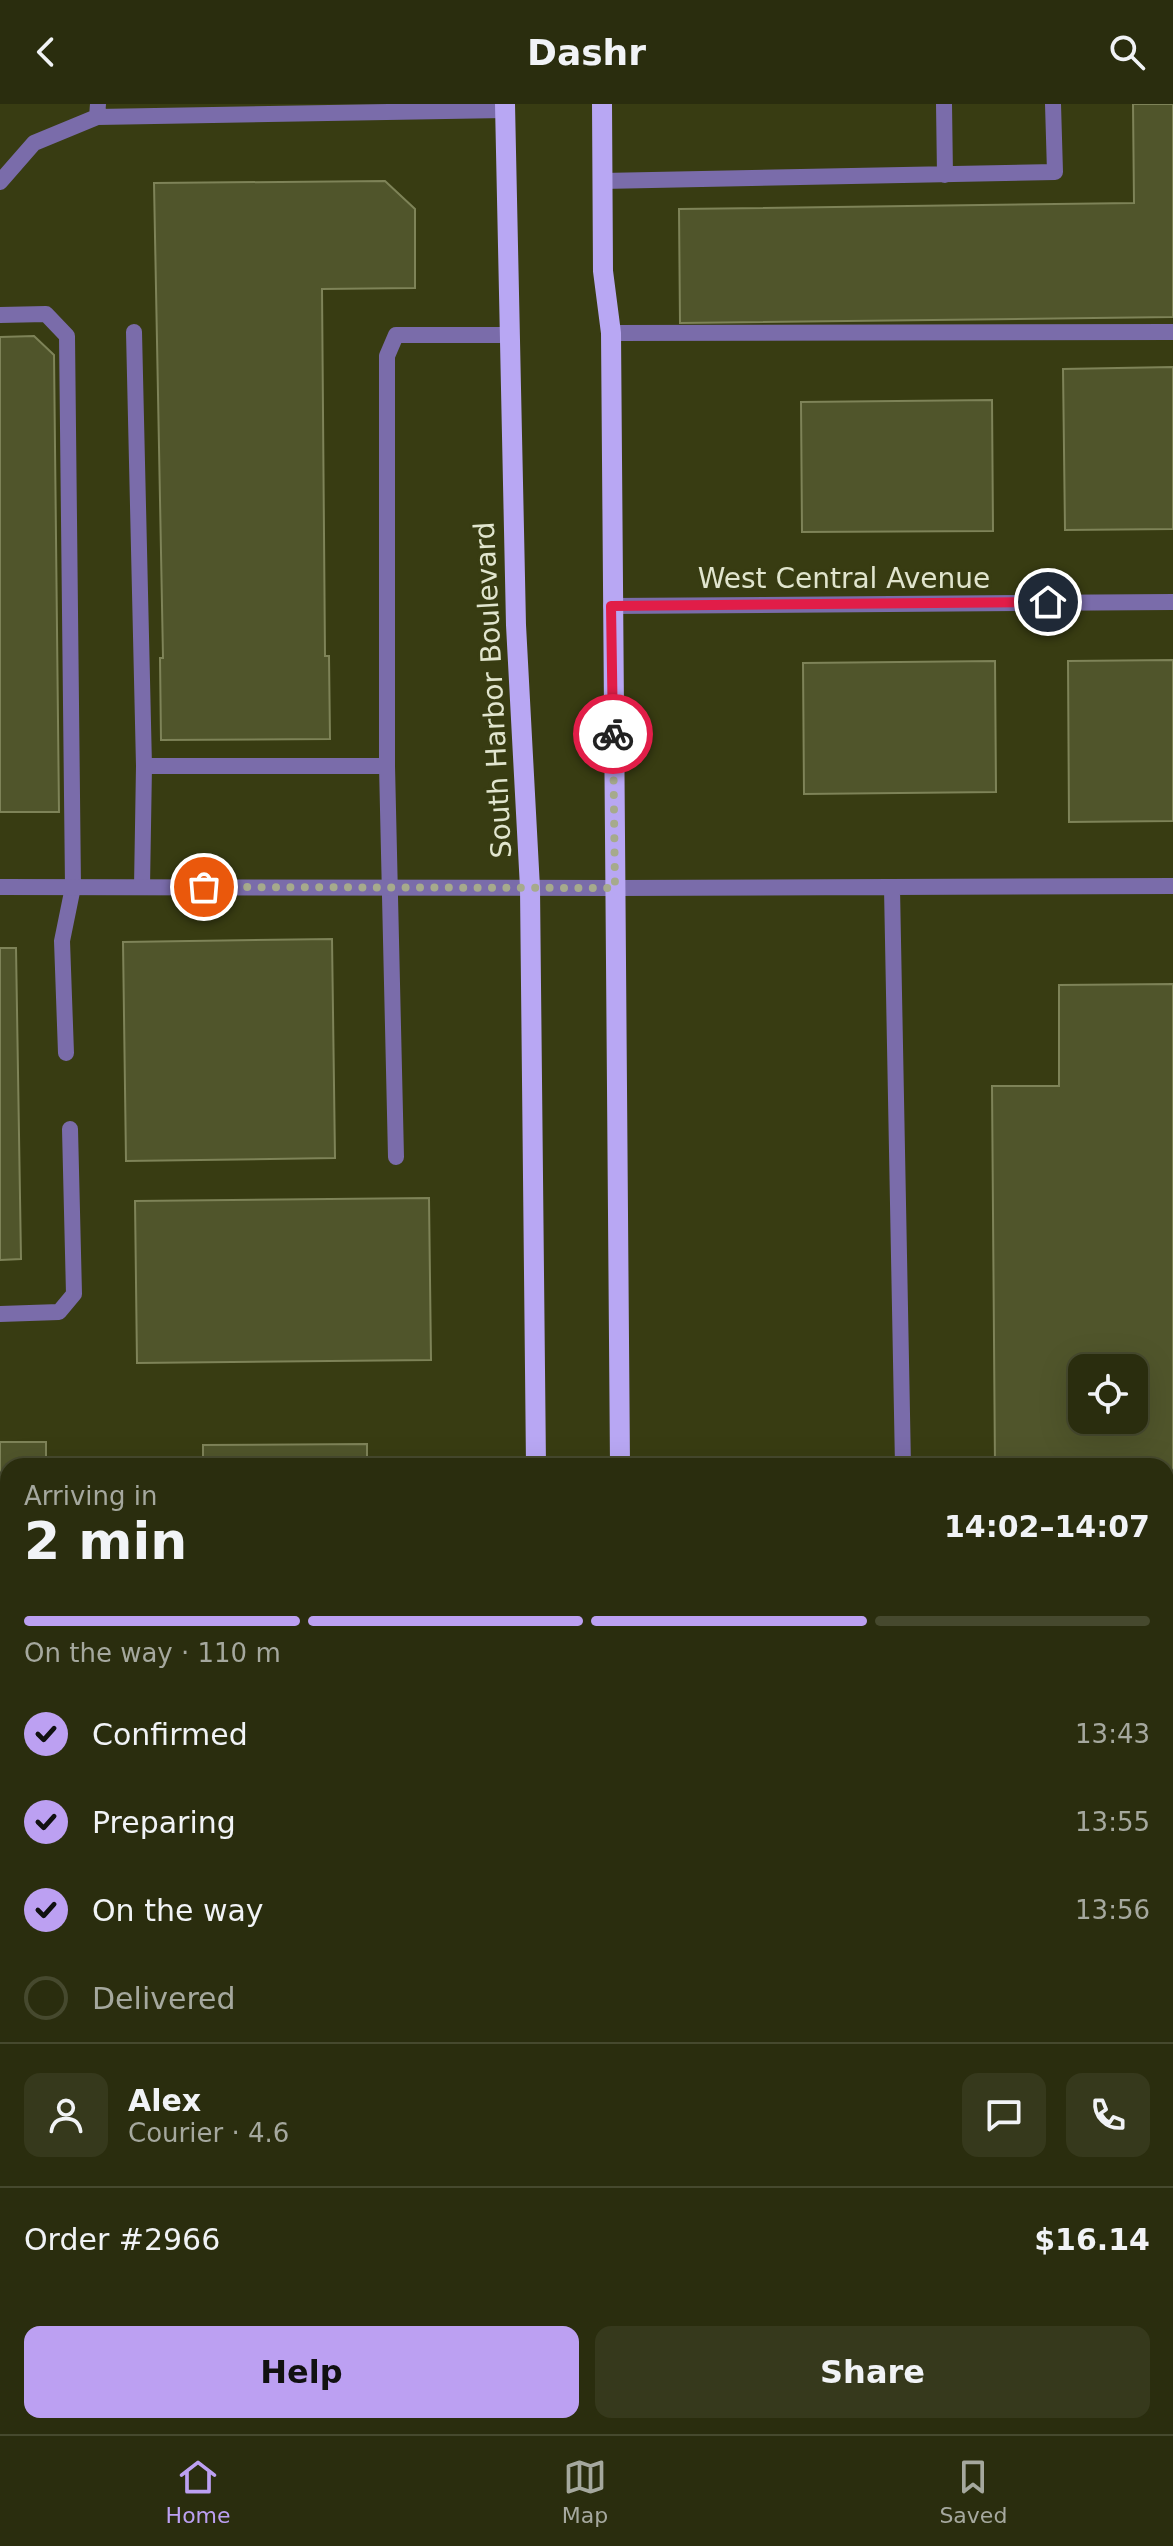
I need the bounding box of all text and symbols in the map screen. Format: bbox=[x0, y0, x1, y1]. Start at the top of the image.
icon: back bbox=[24, 30, 68, 74]
icon: search bbox=[1105, 30, 1149, 74]
text: Dashr bbox=[527, 32, 646, 73]
street label: South Harbor Boulevard bbox=[468, 521, 518, 859]
street label: West Central Avenue bbox=[698, 562, 990, 595]
pin bbox=[1014, 568, 1082, 636]
icon: home bbox=[1026, 580, 1070, 624]
courier bbox=[573, 694, 653, 774]
icon: bike bbox=[591, 712, 635, 756]
pin bbox=[170, 853, 238, 921]
icon: bag bbox=[182, 865, 226, 909]
map controls bbox=[1068, 1354, 1148, 1434]
button: locate bbox=[1068, 1354, 1148, 1434]
text: Arriving in bbox=[24, 1481, 158, 1511]
text: 14:02–14:07 bbox=[944, 1509, 1150, 1544]
text: 2 min bbox=[24, 1511, 187, 1571]
text: On the way · 110 m bbox=[24, 1638, 281, 1668]
icon: check bbox=[24, 1712, 68, 1756]
text: Confirmed bbox=[92, 1717, 248, 1752]
text: 13:43 bbox=[1075, 1719, 1150, 1749]
icon: check bbox=[24, 1800, 68, 1844]
text: Preparing bbox=[92, 1805, 236, 1840]
text: 13:55 bbox=[1075, 1807, 1150, 1837]
icon: check bbox=[24, 1888, 68, 1932]
text: On the way bbox=[92, 1893, 264, 1928]
text: 13:56 bbox=[1075, 1895, 1150, 1925]
text: Delivered bbox=[92, 1981, 236, 2016]
button: person bbox=[24, 2073, 108, 2157]
button: chat bbox=[962, 2073, 1046, 2157]
button: phone bbox=[1066, 2073, 1150, 2157]
text: Alex bbox=[128, 2083, 201, 2118]
text: Courier · 4.6 bbox=[128, 2118, 289, 2148]
text: Order #2966 bbox=[24, 2222, 220, 2257]
text: $16.14 bbox=[1034, 2222, 1150, 2257]
button: Help bbox=[24, 2326, 579, 2418]
button: Share bbox=[595, 2326, 1150, 2418]
tab: Home bbox=[166, 2455, 231, 2528]
tab: Map bbox=[562, 2455, 608, 2528]
tab: Saved bbox=[939, 2455, 1007, 2528]

